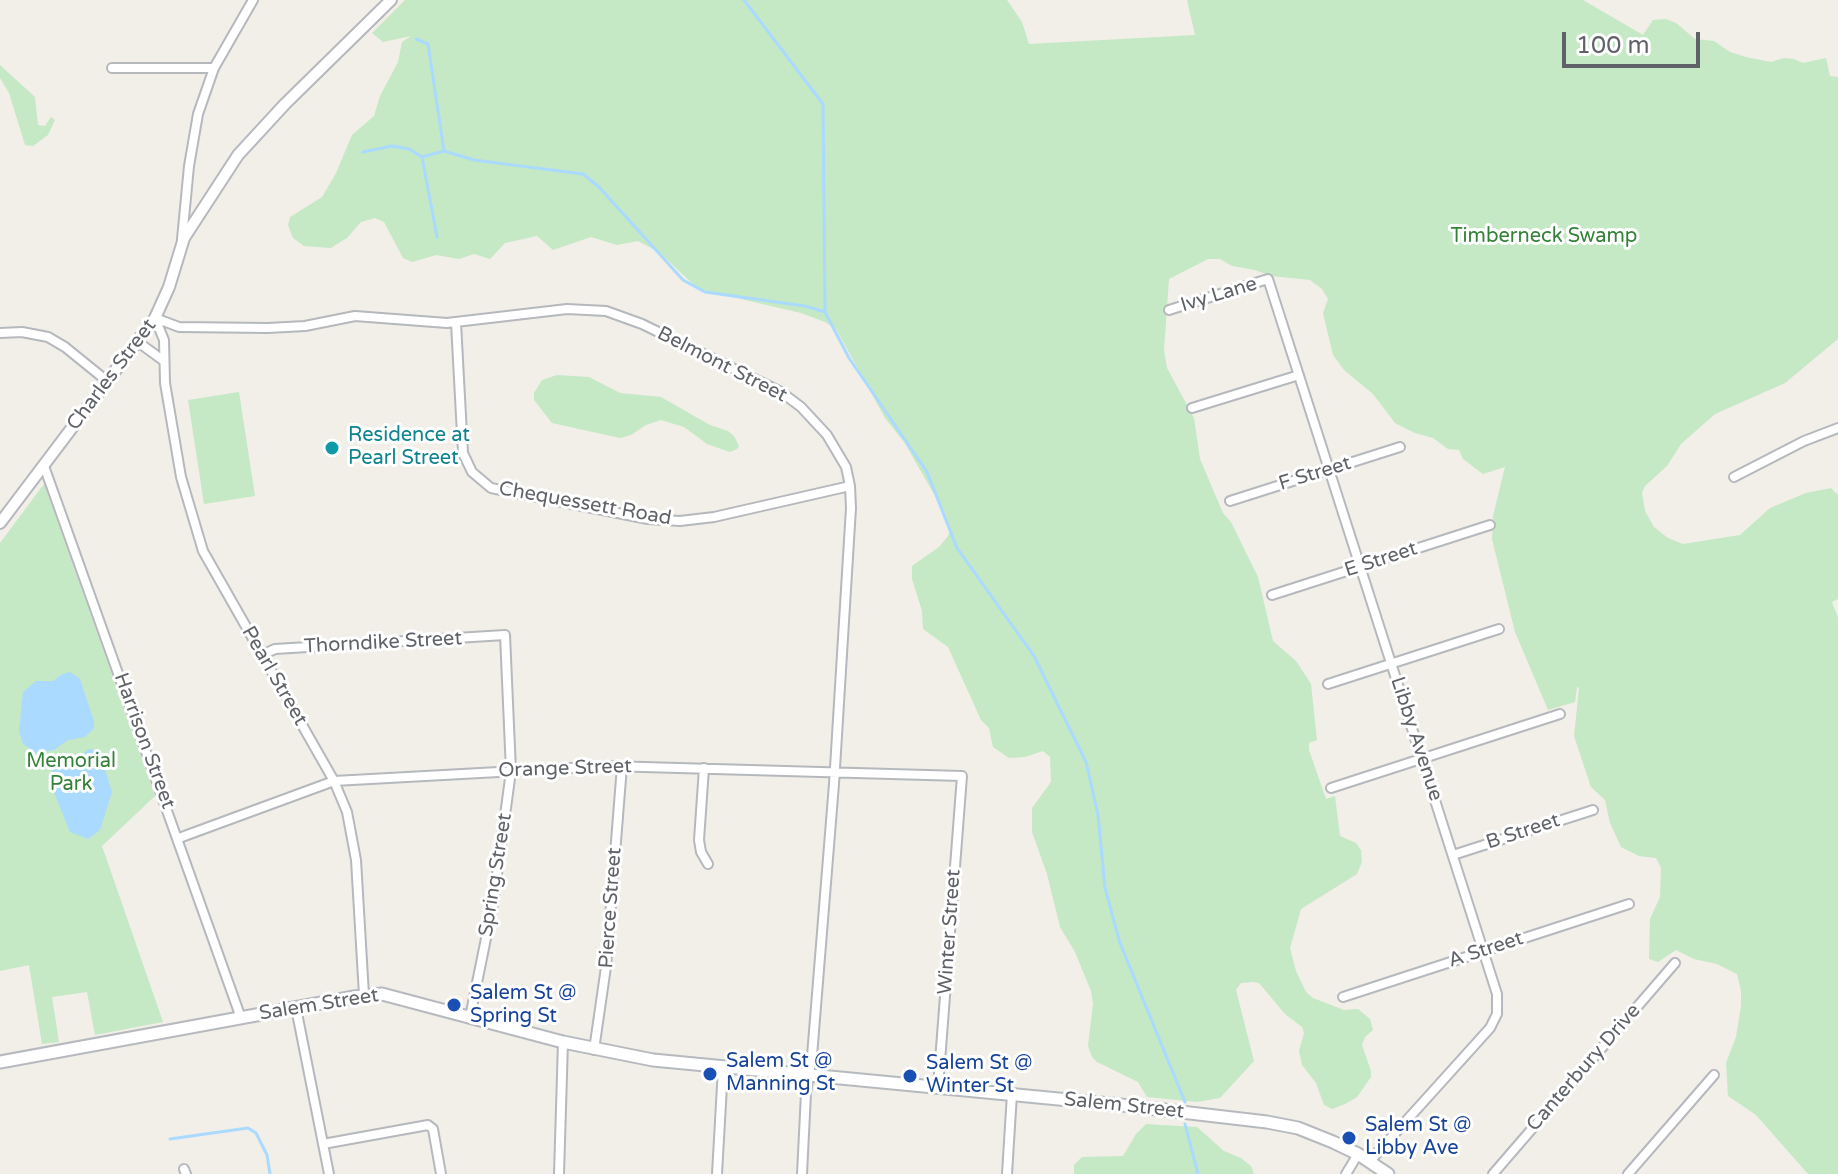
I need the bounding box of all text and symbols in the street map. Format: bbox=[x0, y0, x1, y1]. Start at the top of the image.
scale bar bbox=[1566, 16, 1704, 66]
text: 100 m bbox=[1576, 31, 1650, 60]
park label: Timberneck Swamp bbox=[1451, 225, 1637, 249]
street label: Ivy Lane bbox=[1178, 272, 1260, 318]
street label: Charles Street bbox=[62, 315, 162, 435]
street label: Belmont Street bbox=[653, 322, 791, 408]
place label: Residence at Pearl Street bbox=[348, 424, 470, 471]
marker: Residence at Pearl Street bbox=[323, 439, 341, 457]
street label: F Street bbox=[1276, 452, 1354, 496]
street label: Chequessett Road bbox=[497, 477, 673, 531]
street label: E Street bbox=[1342, 537, 1420, 583]
street label: Pearl Street bbox=[236, 622, 312, 730]
street label: Thorndike Street bbox=[303, 627, 463, 659]
street label: Harrison Street bbox=[108, 670, 180, 812]
street label: Libby Avenue bbox=[1385, 674, 1447, 804]
park label: Memorial Park bbox=[26, 750, 116, 797]
street label: Orange Street bbox=[498, 755, 632, 783]
street label: B Street bbox=[1483, 809, 1563, 855]
street label: Spring Street bbox=[474, 812, 518, 938]
street label: Pierce Street bbox=[595, 847, 627, 969]
street label: Winter Street bbox=[934, 868, 966, 996]
street label: A Street bbox=[1446, 927, 1526, 973]
place label: Salem St @ Spring St bbox=[470, 982, 576, 1029]
street label: Salem Street bbox=[258, 984, 380, 1026]
marker: Salem St @ Spring St bbox=[445, 996, 463, 1014]
street label: Canterbury Drive bbox=[1522, 999, 1646, 1137]
place label: Salem St @ Manning St bbox=[726, 1050, 835, 1097]
place label: Salem St @ Winter St bbox=[926, 1052, 1032, 1099]
marker: Salem St @ Manning St bbox=[701, 1065, 719, 1083]
marker: Salem St @ Winter St bbox=[901, 1067, 919, 1085]
street label: Salem Street bbox=[1063, 1088, 1185, 1124]
place label: Salem St @ Libby Ave bbox=[1365, 1114, 1471, 1161]
marker: Salem St @ Libby Ave bbox=[1340, 1129, 1358, 1147]

